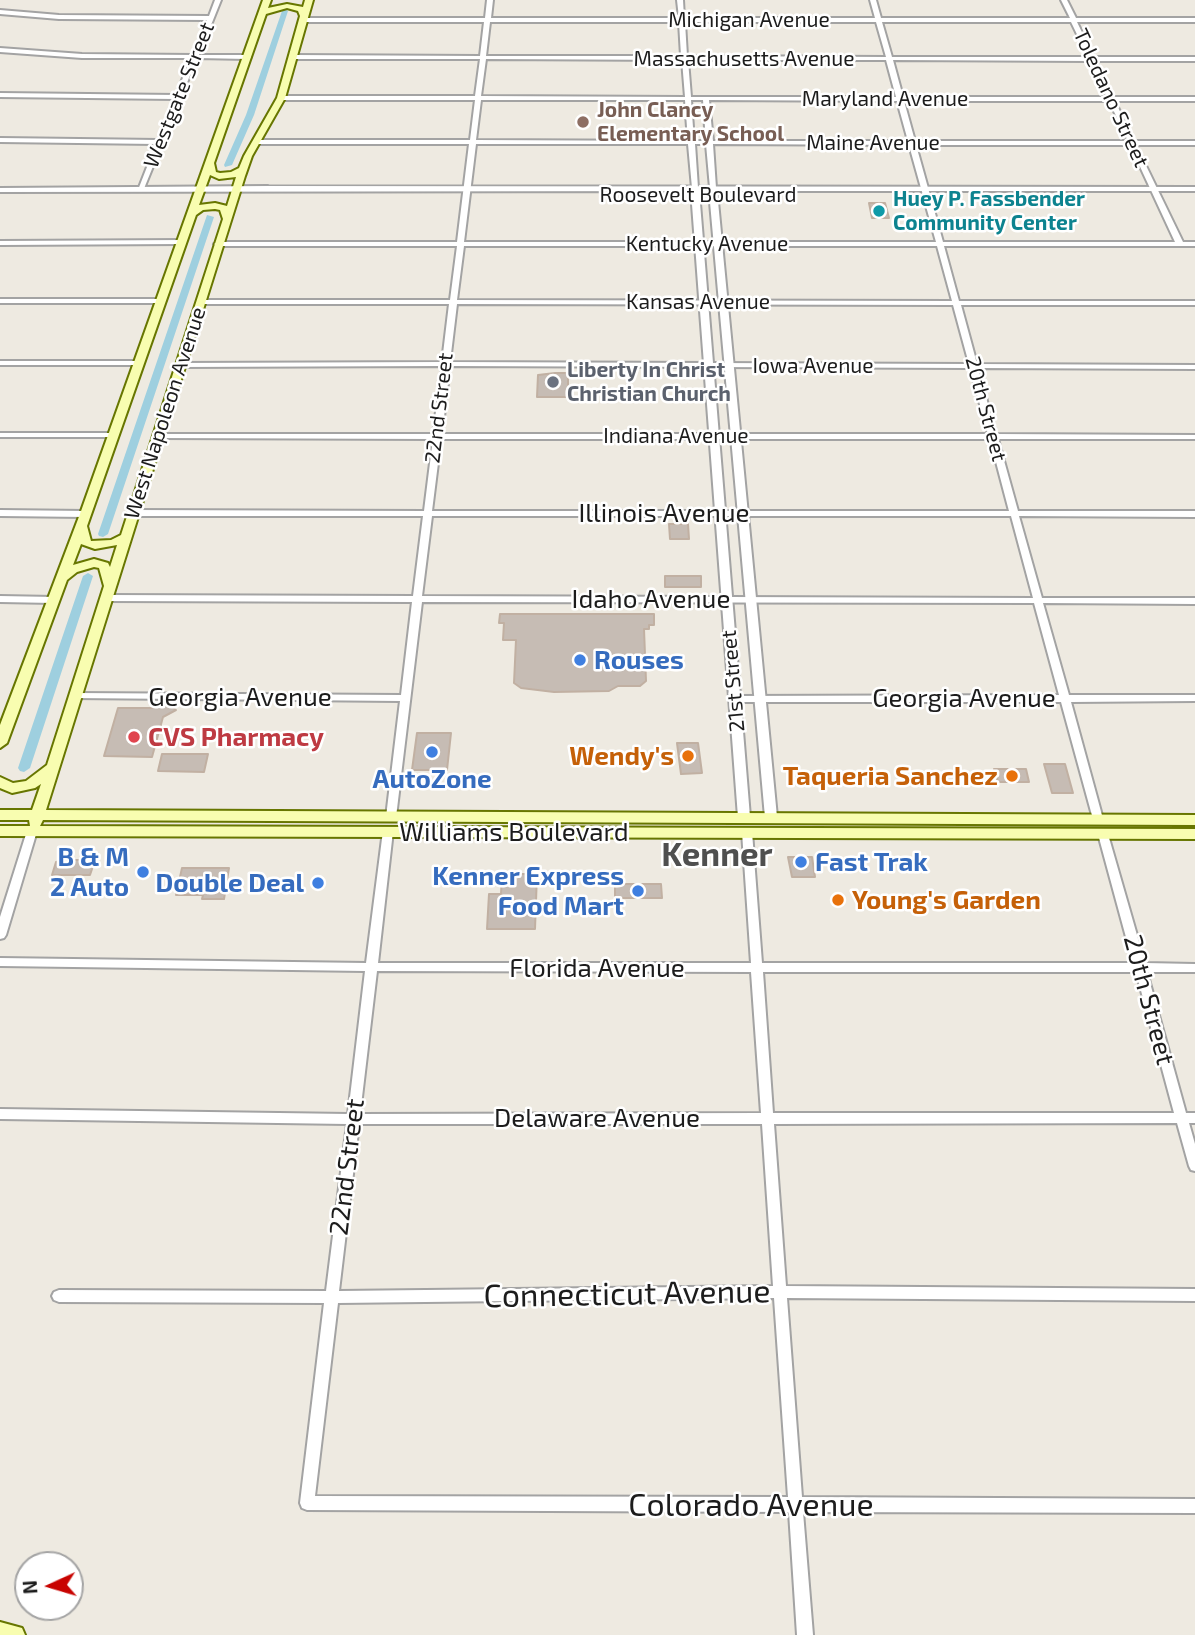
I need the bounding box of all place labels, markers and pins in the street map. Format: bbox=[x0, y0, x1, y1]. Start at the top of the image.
place label: John Clancy Elementary School bbox=[597, 97, 784, 147]
marker: John Clancy Elementary School bbox=[575, 114, 591, 130]
place label: Huey P. Fassbender Community Center bbox=[893, 186, 1085, 236]
marker: Huey P. Fassbender Community Center bbox=[871, 203, 887, 219]
place label: Liberty In Christ Christian Church bbox=[567, 357, 731, 407]
marker: Liberty In Christ Christian Church bbox=[545, 374, 561, 390]
place label: Rouses bbox=[594, 644, 684, 676]
marker: Rouses bbox=[572, 652, 588, 668]
place label: CVS Pharmacy bbox=[148, 721, 324, 753]
marker: CVS Pharmacy bbox=[126, 729, 142, 745]
place label: Wendy's bbox=[569, 740, 674, 772]
marker: AutoZone bbox=[424, 744, 440, 760]
marker: Wendy's bbox=[680, 748, 696, 764]
place label: Taqueria Sanchez bbox=[783, 760, 998, 792]
place label: AutoZone bbox=[372, 763, 492, 795]
marker: Taqueria Sanchez bbox=[1004, 768, 1020, 784]
place label: B & M 2 Auto bbox=[50, 841, 129, 903]
place label: Fast Trak bbox=[815, 846, 928, 878]
marker: Fast Trak bbox=[793, 854, 809, 870]
place label: Kenner Express Food Mart bbox=[432, 860, 624, 922]
marker: B & M 2 Auto bbox=[135, 864, 151, 880]
place label: Double Deal bbox=[155, 867, 304, 899]
marker: Double Deal bbox=[310, 875, 326, 891]
marker: Kenner Express Food Mart bbox=[630, 883, 646, 899]
place label: Young's Garden bbox=[852, 884, 1041, 916]
marker: Young's Garden bbox=[830, 892, 846, 908]

